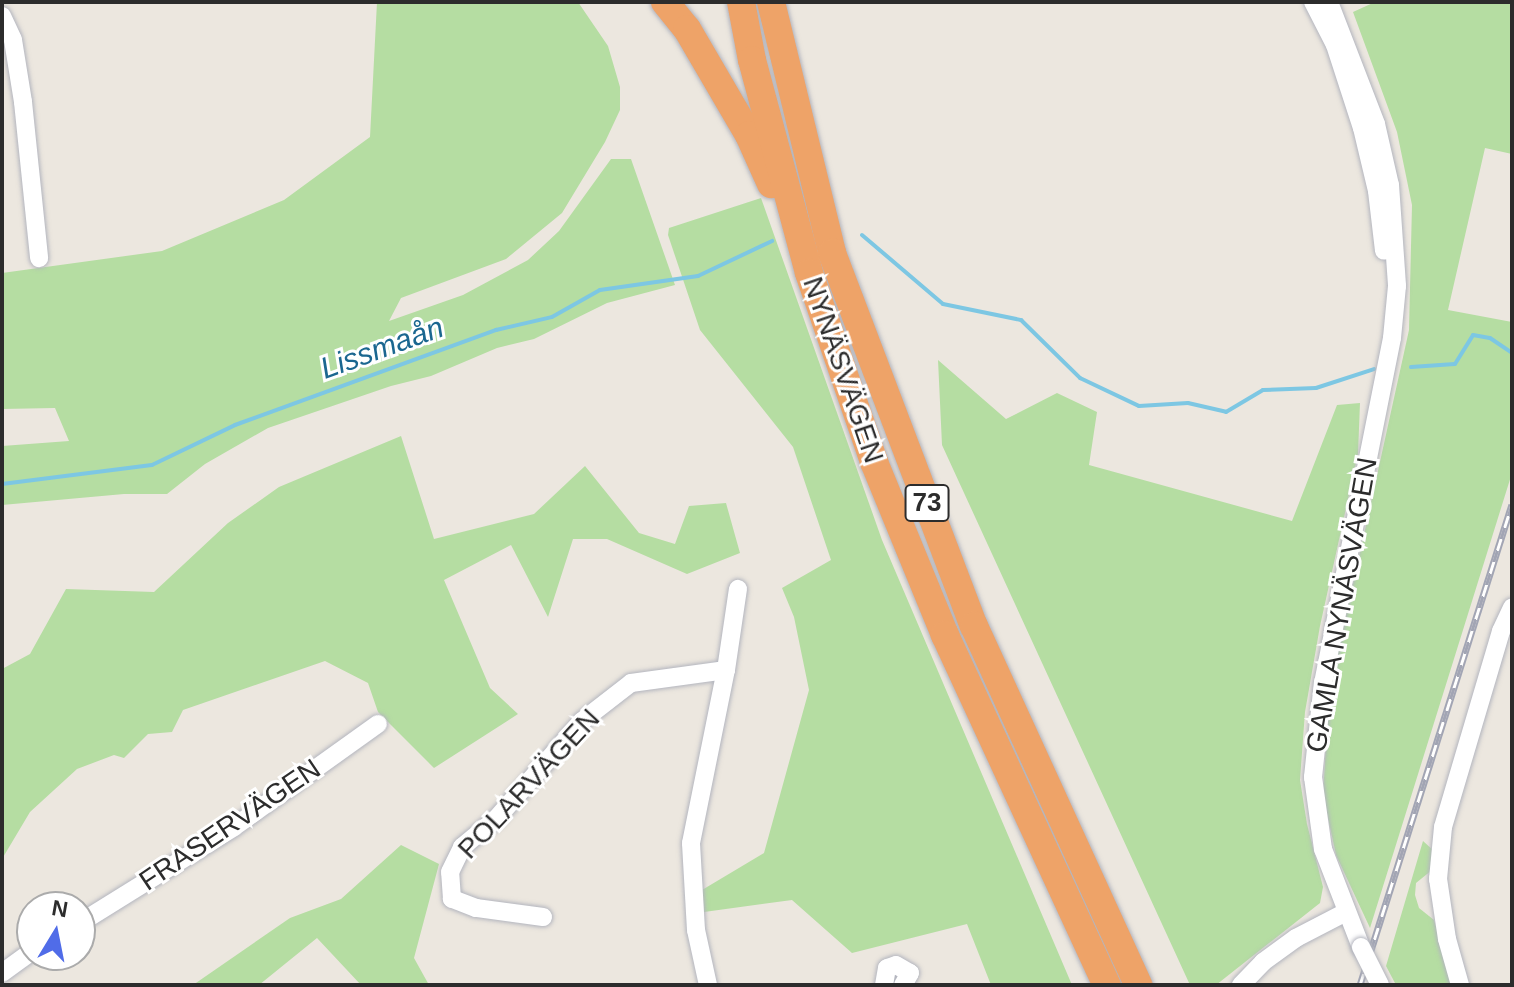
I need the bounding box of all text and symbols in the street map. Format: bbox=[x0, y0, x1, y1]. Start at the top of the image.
street label: NYNÄSVÄGEN bbox=[795, 273, 891, 467]
water label: Lissmaån bbox=[316, 309, 448, 387]
street label: GAMLA NYNÄSVÄGEN bbox=[1299, 454, 1385, 756]
road number: 73 bbox=[903, 481, 951, 525]
street label: POLARVÄGEN bbox=[451, 702, 607, 866]
street label: FRASERVÄGEN bbox=[133, 752, 327, 898]
north arrow bbox=[16, 891, 96, 971]
text: N bbox=[50, 895, 70, 923]

